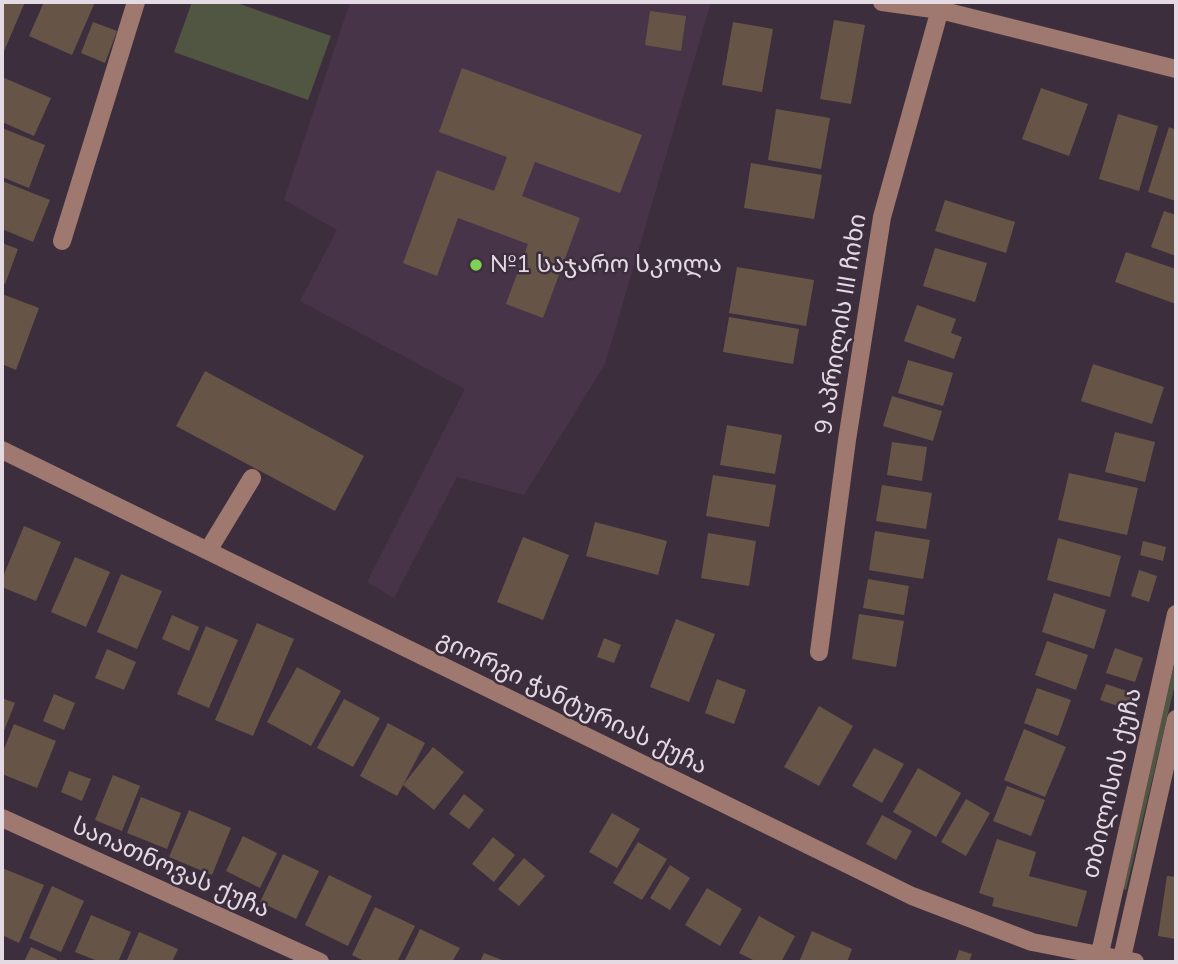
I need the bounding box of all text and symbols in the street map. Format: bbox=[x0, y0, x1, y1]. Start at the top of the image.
street label: 9 აპრილის III ჩიხი bbox=[809, 212, 873, 436]
place label: №1 საჯარო სკოლა bbox=[490, 251, 722, 279]
marker: №1 საჯარო სკოლა bbox=[468, 257, 484, 273]
street label: გიორგი ჭანტურიას ქუჩა bbox=[432, 625, 712, 781]
street label: თბილისის ქუჩა bbox=[1076, 685, 1148, 881]
street label: საიათნოვას ქუჩა bbox=[68, 812, 274, 924]

